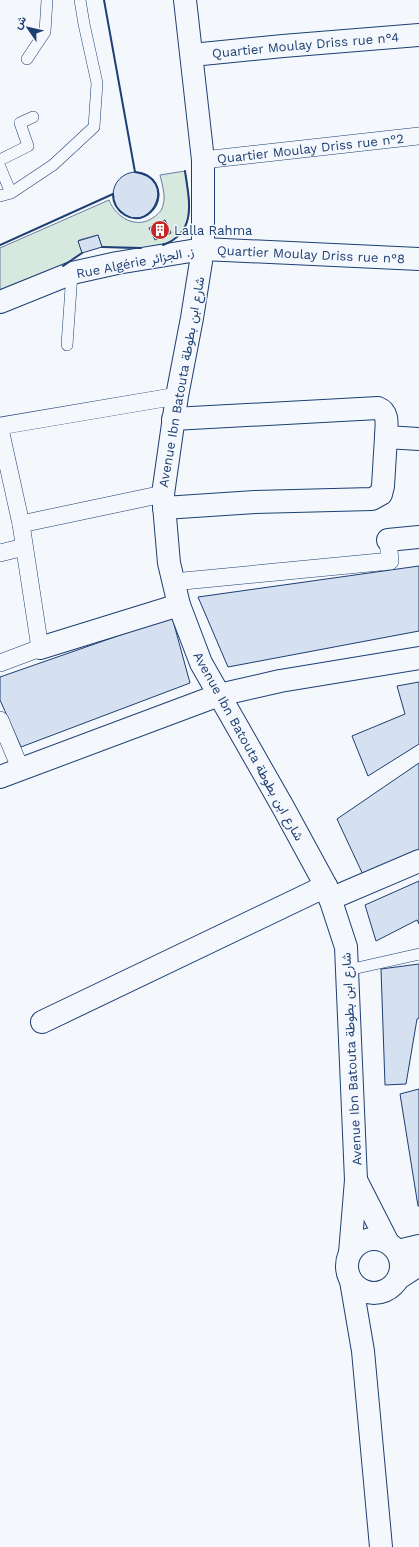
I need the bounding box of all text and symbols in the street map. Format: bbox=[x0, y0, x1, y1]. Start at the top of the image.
north arrow bbox=[8, 8, 48, 48]
text: ش bbox=[11, 14, 29, 32]
street label: Quartier Moulay Driss rue n°4 bbox=[211, 30, 400, 61]
street label: Quartier Moulay Driss rue n°2 bbox=[216, 131, 405, 166]
building icon: Lalla Rahma bbox=[149, 219, 171, 241]
place label: Lalla Rahma bbox=[174, 223, 253, 238]
street label: Quartier Moulay Driss rue n°8 bbox=[217, 243, 405, 266]
street label: Rue Algérie ز. الجزائر bbox=[75, 244, 195, 282]
street label: Avenue Ibn Batouta شارع ابن بطوطة bbox=[156, 276, 209, 489]
street label: Avenue Ibn Batouta شارع ابن بطوطة bbox=[189, 649, 307, 844]
street label: Avenue Ibn Batouta شارع ابن بطوطة bbox=[338, 952, 367, 1166]

